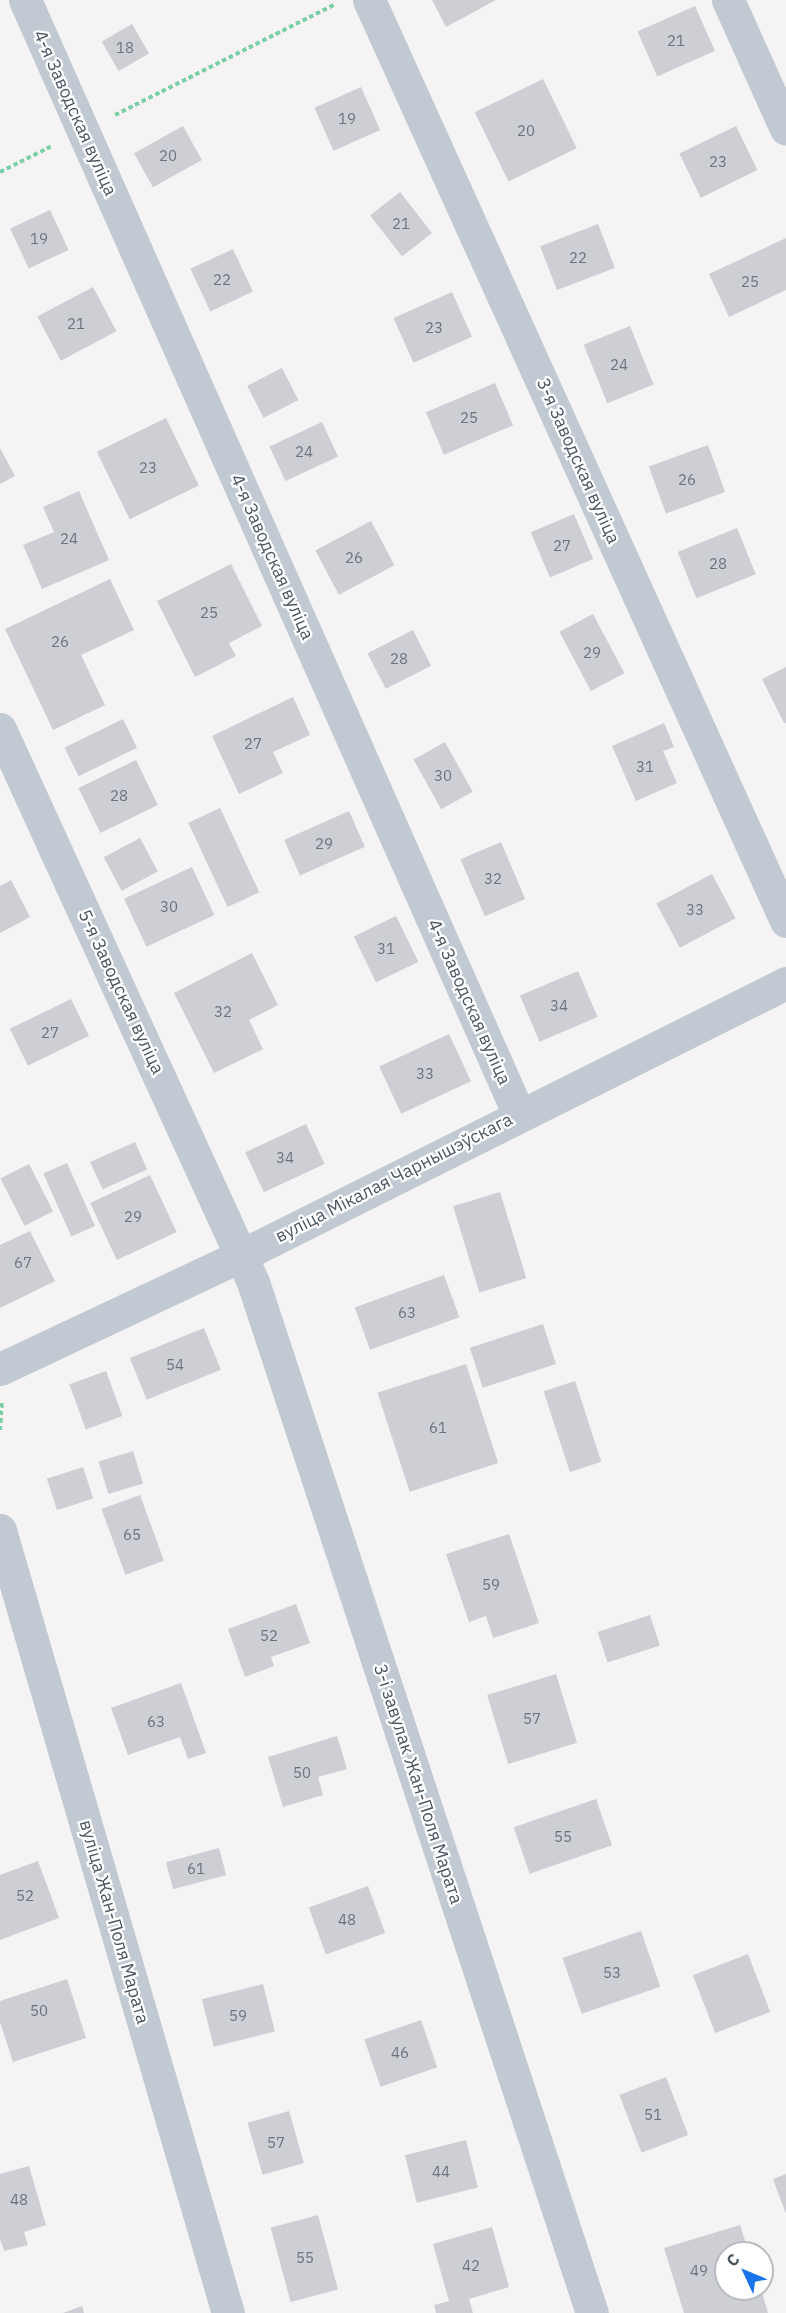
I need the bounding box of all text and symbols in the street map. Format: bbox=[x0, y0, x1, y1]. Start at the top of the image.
street label: 4-я Заводская вуліца bbox=[29, 27, 121, 199]
house number: 21 bbox=[667, 32, 685, 50]
house number: 18 bbox=[116, 39, 134, 57]
house number: 19 bbox=[338, 110, 356, 128]
house number: 20 bbox=[517, 122, 535, 140]
house number: 20 bbox=[159, 147, 177, 165]
house number: 23 bbox=[709, 153, 727, 171]
house number: 21 bbox=[392, 215, 410, 233]
house number: 19 bbox=[30, 230, 48, 248]
house number: 22 bbox=[569, 249, 587, 267]
house number: 22 bbox=[213, 271, 231, 289]
house number: 25 bbox=[741, 273, 759, 291]
house number: 21 bbox=[67, 315, 85, 333]
house number: 23 bbox=[425, 319, 443, 337]
house number: 24 bbox=[610, 356, 628, 374]
street label: 3-я Заводская вуліца bbox=[532, 375, 624, 547]
house number: 25 bbox=[460, 409, 478, 427]
house number: 24 bbox=[295, 443, 313, 461]
house number: 23 bbox=[139, 459, 157, 477]
street label: 4-я Заводская вуліца bbox=[226, 471, 318, 643]
house number: 26 bbox=[678, 471, 696, 489]
house number: 24 bbox=[60, 530, 78, 548]
house number: 27 bbox=[553, 537, 571, 555]
house number: 26 bbox=[345, 549, 363, 567]
house number: 28 bbox=[709, 555, 727, 573]
house number: 25 bbox=[200, 604, 218, 622]
house number: 26 bbox=[51, 633, 69, 651]
house number: 29 bbox=[583, 644, 601, 662]
house number: 28 bbox=[390, 650, 408, 668]
house number: 27 bbox=[244, 735, 262, 753]
house number: 31 bbox=[636, 758, 654, 776]
house number: 30 bbox=[434, 767, 452, 785]
house number: 28 bbox=[110, 787, 128, 805]
house number: 29 bbox=[315, 835, 333, 853]
house number: 32 bbox=[484, 870, 502, 888]
house number: 30 bbox=[160, 898, 178, 916]
house number: 33 bbox=[686, 901, 704, 919]
street label: 5-я Заводская вуліца bbox=[73, 906, 169, 1078]
street label: 4-я Заводская вуліца bbox=[423, 916, 515, 1088]
house number: 31 bbox=[377, 940, 395, 958]
house number: 34 bbox=[550, 997, 568, 1015]
house number: 32 bbox=[214, 1003, 232, 1021]
house number: 27 bbox=[41, 1024, 59, 1042]
house number: 33 bbox=[416, 1065, 434, 1083]
street label: вуліца Мікалая Чарнышэўскага bbox=[272, 1109, 516, 1247]
house number: 34 bbox=[276, 1149, 294, 1167]
house number: 29 bbox=[124, 1208, 142, 1226]
house number: 67 bbox=[14, 1254, 32, 1272]
house number: 63 bbox=[398, 1304, 416, 1322]
house number: 54 bbox=[166, 1356, 184, 1374]
house number: 61 bbox=[429, 1419, 447, 1437]
house number: 65 bbox=[123, 1526, 141, 1544]
house number: 59 bbox=[482, 1576, 500, 1594]
house number: 52 bbox=[260, 1627, 278, 1645]
street label: 3-і завулак Жан-Поля Марата bbox=[369, 1661, 467, 1907]
house number: 57 bbox=[523, 1710, 541, 1728]
house number: 63 bbox=[147, 1713, 165, 1731]
house number: 50 bbox=[293, 1764, 311, 1782]
street label: вуліца Жан-Поля Марата bbox=[75, 1818, 153, 2026]
house number: 55 bbox=[554, 1828, 572, 1846]
house number: 61 bbox=[187, 1860, 205, 1878]
house number: 52 bbox=[16, 1887, 34, 1905]
house number: 48 bbox=[338, 1911, 356, 1929]
house number: 53 bbox=[603, 1964, 621, 1982]
house number: 50 bbox=[30, 2002, 48, 2020]
house number: 59 bbox=[229, 2007, 247, 2025]
house number: 46 bbox=[391, 2044, 409, 2062]
house number: 51 bbox=[644, 2106, 662, 2124]
house number: 57 bbox=[267, 2134, 285, 2152]
house number: 44 bbox=[432, 2163, 450, 2181]
house number: 48 bbox=[10, 2191, 28, 2209]
north arrow bbox=[714, 2241, 774, 2301]
house number: 55 bbox=[296, 2249, 314, 2267]
text: С bbox=[722, 2249, 743, 2271]
house number: 42 bbox=[462, 2257, 480, 2275]
house number: 49 bbox=[690, 2262, 708, 2280]

